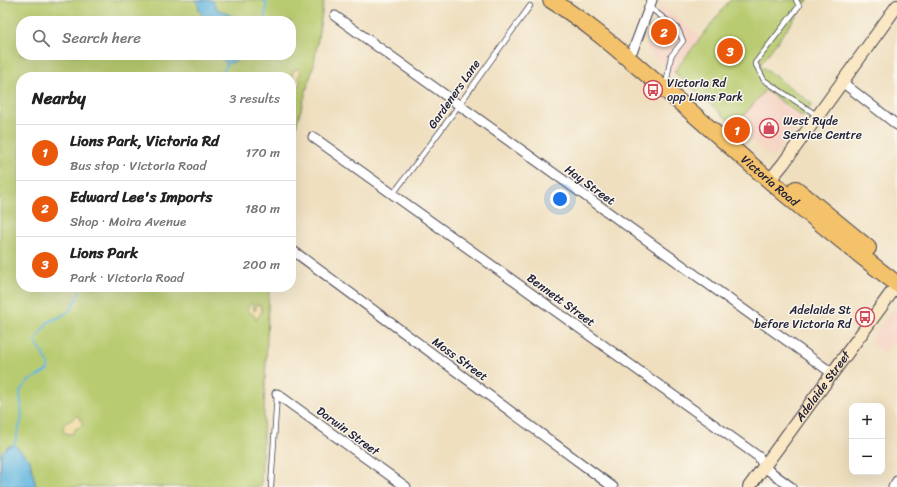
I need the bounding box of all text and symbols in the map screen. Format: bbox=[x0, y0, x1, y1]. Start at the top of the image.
search box bbox=[16, 16, 296, 60]
pin: 2 bbox=[651, 17, 677, 47]
text: Search here bbox=[62, 25, 141, 51]
icon: search bbox=[30, 27, 52, 49]
pin: 3 bbox=[717, 36, 743, 66]
street label: Gardeners Lane bbox=[422, 55, 486, 133]
place label: Victoria Rd opp Lions Park bbox=[667, 72, 743, 108]
bus stop icon: Victoria Rd opp Lions Park bbox=[642, 79, 664, 101]
text: Nearby bbox=[32, 83, 86, 113]
text: 3 results bbox=[229, 87, 280, 110]
place label: West Ryde Service Centre bbox=[783, 110, 862, 146]
pin: 1 bbox=[724, 115, 750, 145]
shop icon: West Ryde Service Centre bbox=[758, 117, 780, 139]
text: Lions Park, Victoria Rd bbox=[70, 128, 219, 154]
text: 1 bbox=[42, 141, 48, 164]
text: 170 m bbox=[245, 141, 280, 164]
street label: Victoria Road bbox=[736, 149, 805, 213]
text: Bus stop · Victoria Road bbox=[70, 154, 206, 177]
street label: Hay Street bbox=[560, 159, 620, 211]
text: Edward Lee's Imports bbox=[70, 184, 212, 210]
your location bbox=[550, 189, 570, 209]
text: 2 bbox=[41, 197, 49, 220]
text: 180 m bbox=[245, 197, 280, 220]
text: Shop · Moira Avenue bbox=[70, 210, 186, 233]
text: Lions Park bbox=[70, 240, 138, 266]
text: 3 bbox=[41, 253, 49, 276]
text: 200 m bbox=[243, 253, 280, 276]
text: Park · Victoria Road bbox=[70, 266, 184, 289]
street label: Bennett Street bbox=[522, 267, 600, 333]
place label: Adelaide St before Victoria Rd bbox=[754, 299, 853, 335]
bus stop icon: Adelaide St before Victoria Rd bbox=[854, 306, 876, 328]
street label: Moss Street bbox=[427, 331, 493, 387]
street label: Adelaide Street bbox=[789, 345, 857, 427]
street label: Darwin Street bbox=[312, 400, 385, 462]
map controls bbox=[849, 403, 885, 475]
button: + bbox=[849, 403, 885, 439]
button: − bbox=[849, 439, 885, 475]

